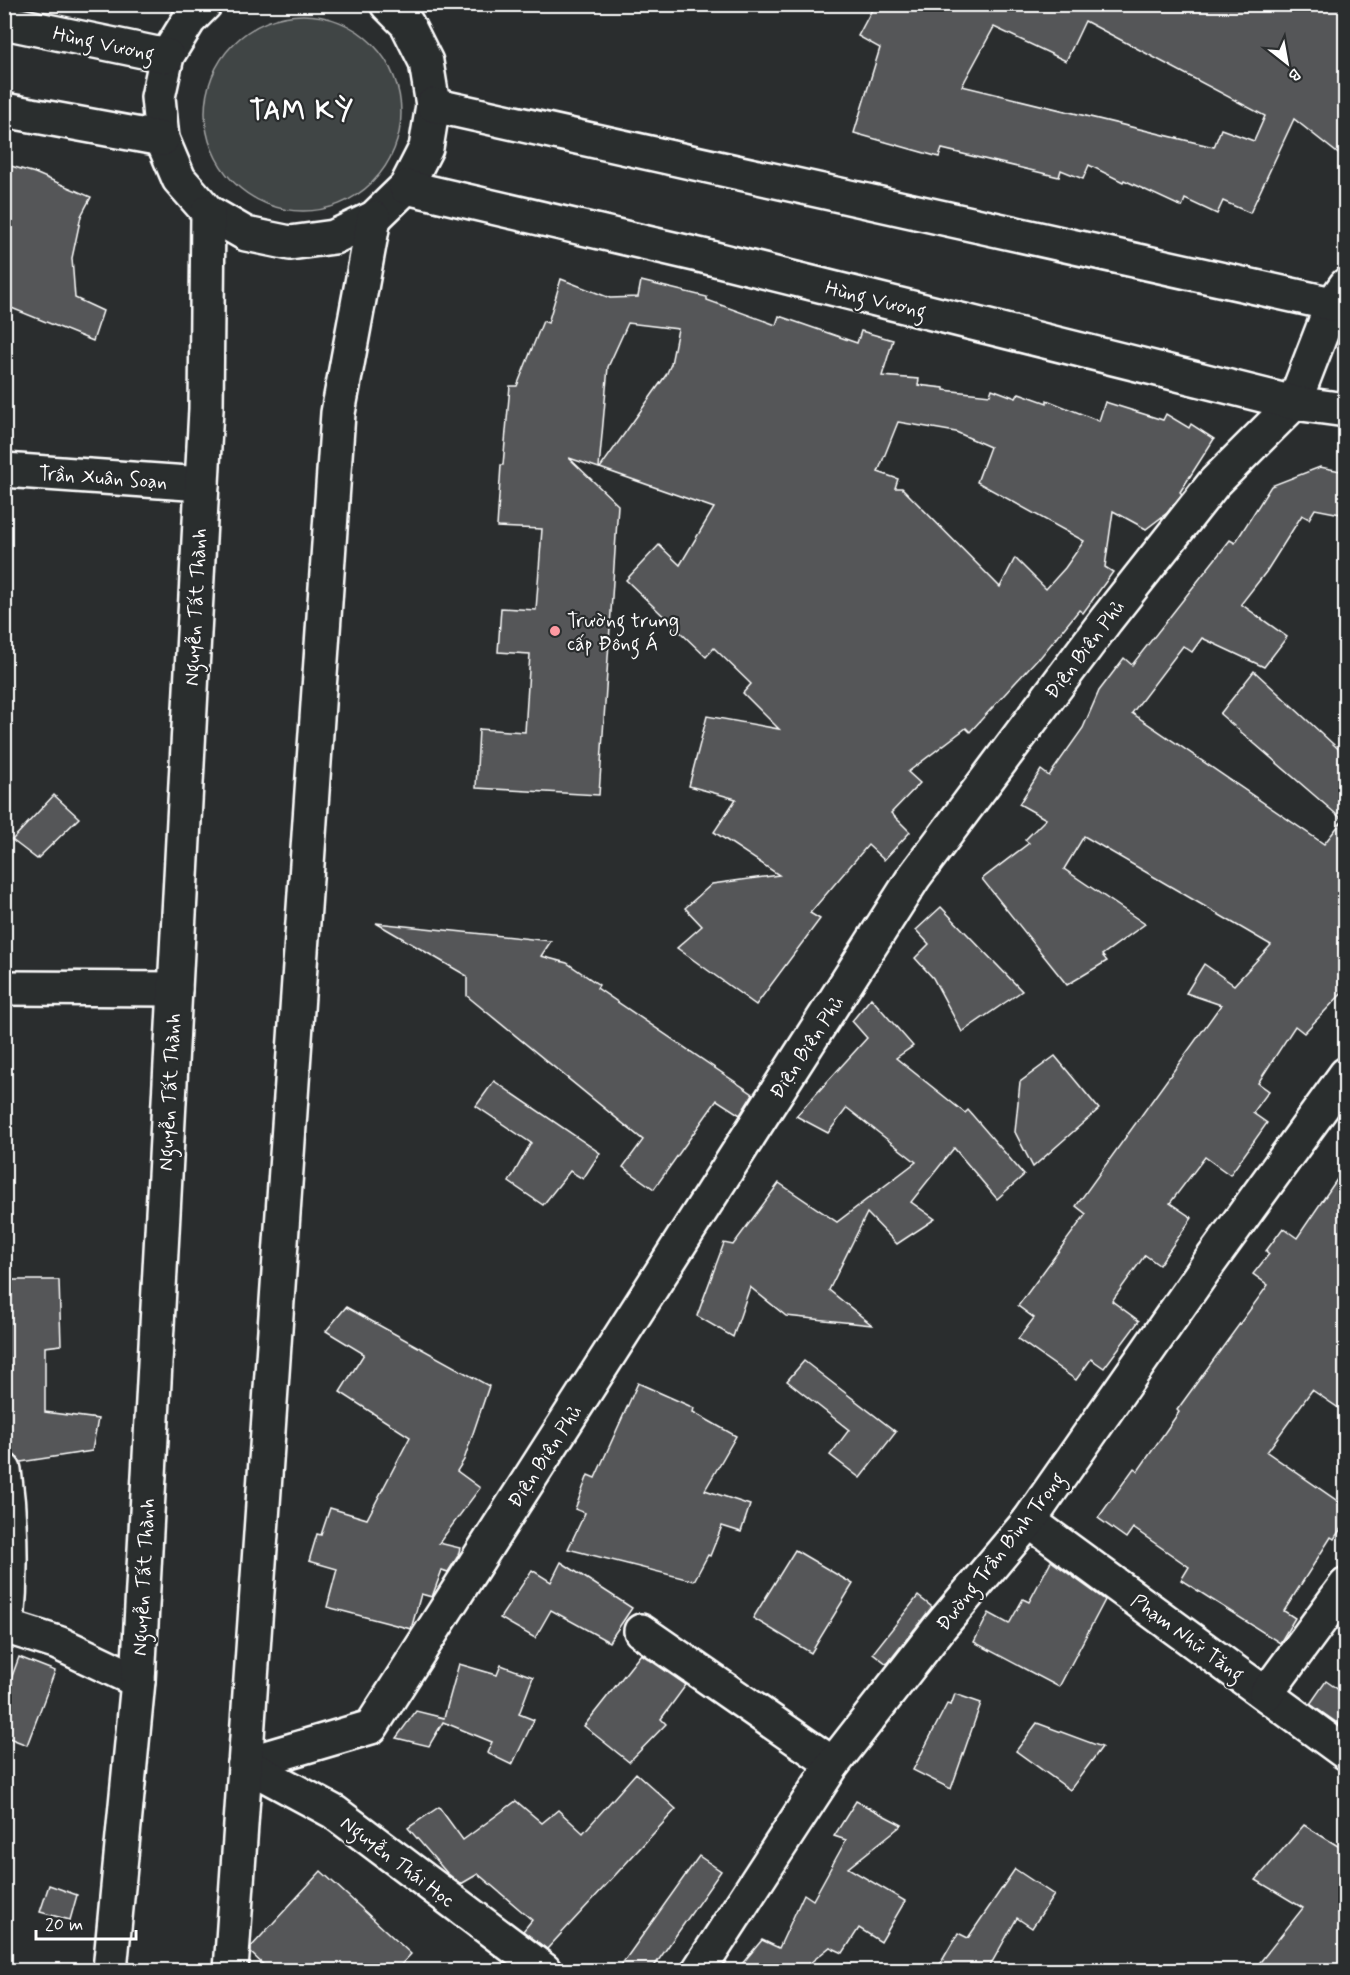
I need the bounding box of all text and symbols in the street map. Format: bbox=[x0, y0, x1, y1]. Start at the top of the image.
street label: Hùng Vương bbox=[50, 21, 157, 70]
north arrow bbox=[1257, 33, 1317, 93]
text: B bbox=[1284, 63, 1304, 86]
district label: TAM KỲ bbox=[250, 94, 354, 129]
street label: Hùng Vương bbox=[822, 275, 929, 328]
street label: Trần Xuân Soạn bbox=[38, 461, 168, 496]
street label: Nguyễn Tất Thành bbox=[179, 528, 216, 687]
street label: Điện Biên Phủ bbox=[1039, 595, 1131, 705]
place label: Trường trung cấp Đông Á bbox=[567, 608, 679, 660]
marker: Trường trung cấp Đông Á bbox=[548, 624, 562, 638]
street label: Điện Biên Phủ bbox=[764, 991, 851, 1104]
street label: Nguyễn Tất Thành bbox=[153, 1013, 190, 1172]
street label: Điện Biên Phủ bbox=[502, 1400, 589, 1513]
street label: Đường Trần Bình Trọng bbox=[931, 1467, 1073, 1638]
street label: Nguyễn Tất Thành bbox=[127, 1498, 164, 1657]
street label: Phạm Nhữ Tăng bbox=[1124, 1588, 1249, 1690]
street label: Nguyễn Thái Học bbox=[333, 1810, 460, 1916]
scale bar bbox=[36, 1903, 136, 1941]
text: 20 m bbox=[45, 1913, 83, 1937]

